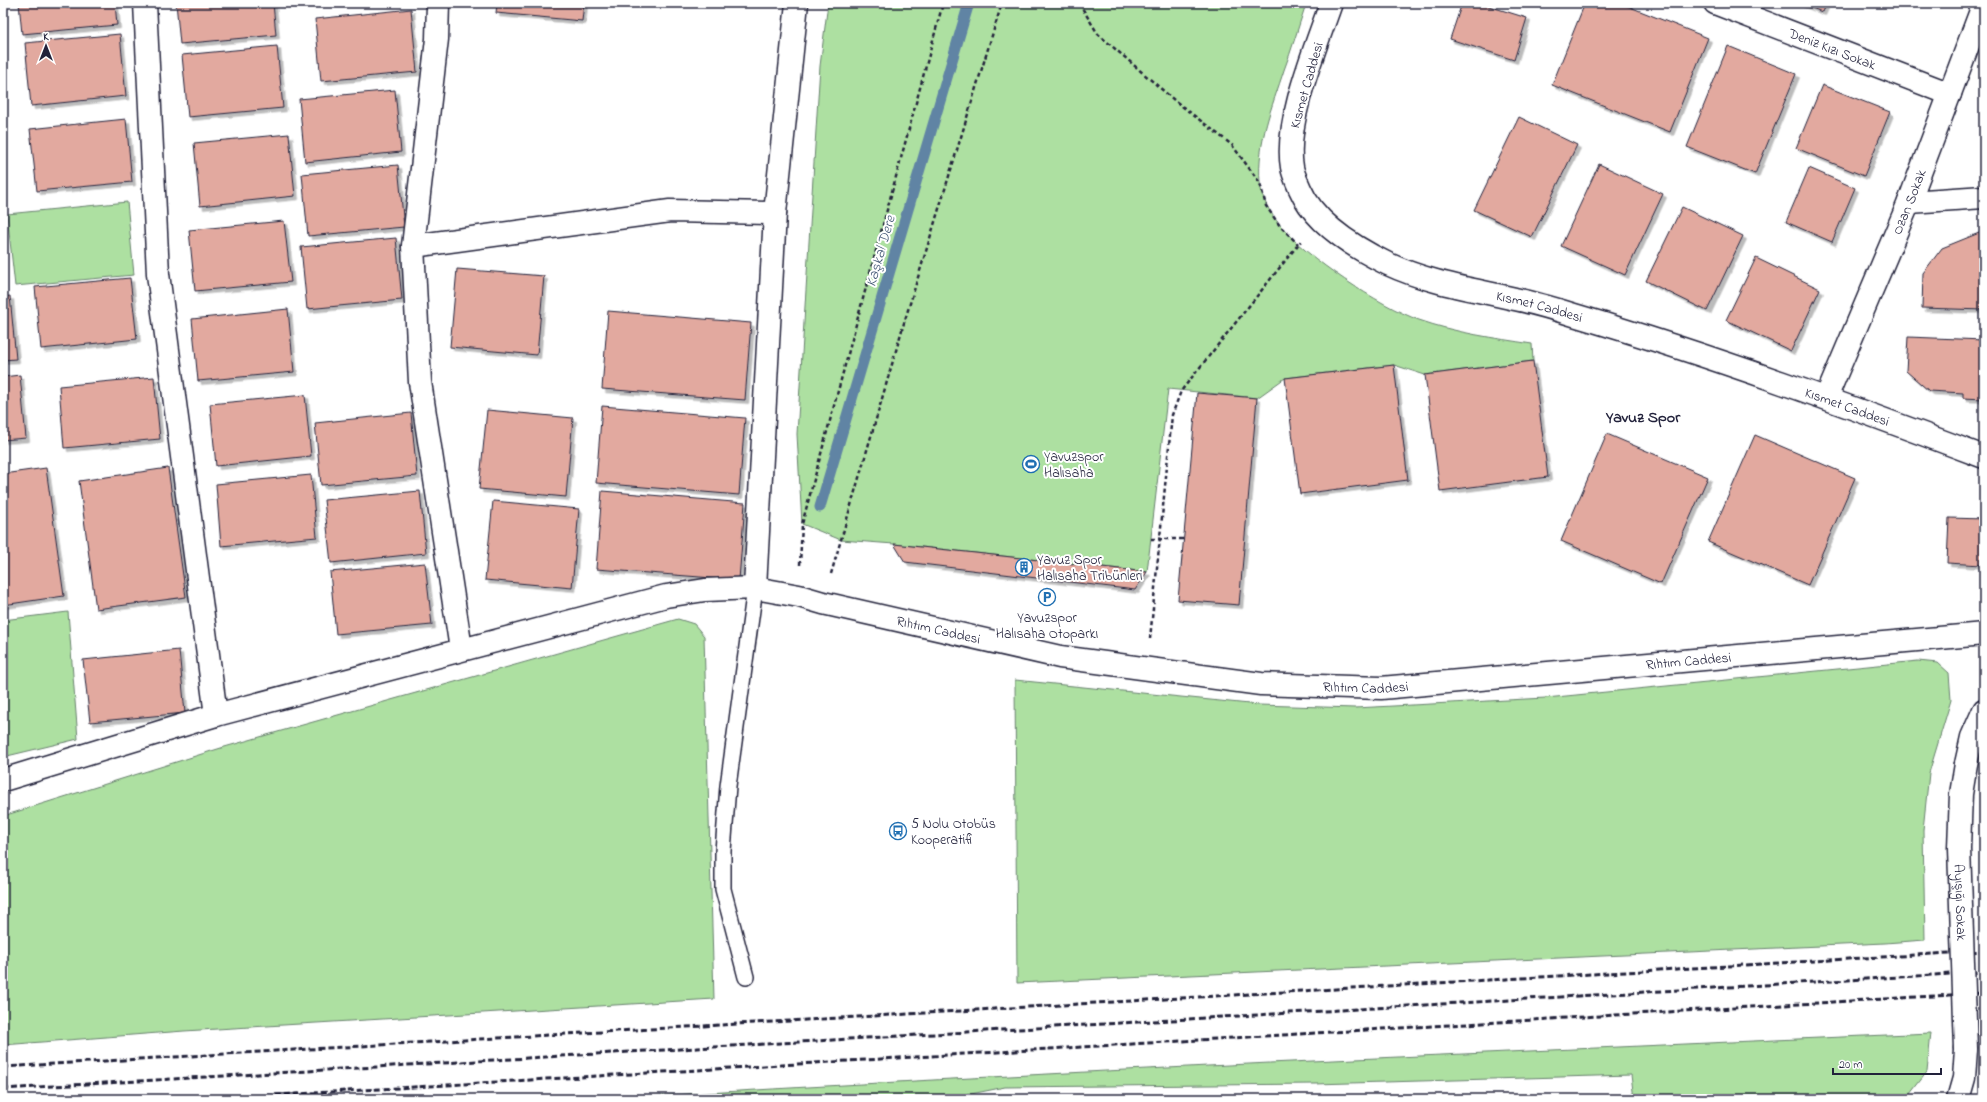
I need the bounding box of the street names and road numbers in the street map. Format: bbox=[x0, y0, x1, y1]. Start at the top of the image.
street label: Deniz Kızı Sokak bbox=[1784, 23, 1880, 77]
street label: Kısmet Caddesi bbox=[1285, 40, 1330, 131]
street label: Ozan Sokak bbox=[1887, 166, 1933, 238]
street label: Kısmet Caddesi bbox=[1494, 286, 1585, 329]
street label: Kısmet Caddesi bbox=[1802, 383, 1892, 433]
street label: Rıhtım Caddesi bbox=[894, 611, 982, 651]
street label: Rıhtım Caddesi bbox=[1645, 648, 1732, 676]
street label: Rıhtım Caddesi bbox=[1323, 677, 1409, 700]
street label: Ayışığı Sokak bbox=[1947, 864, 1971, 942]

